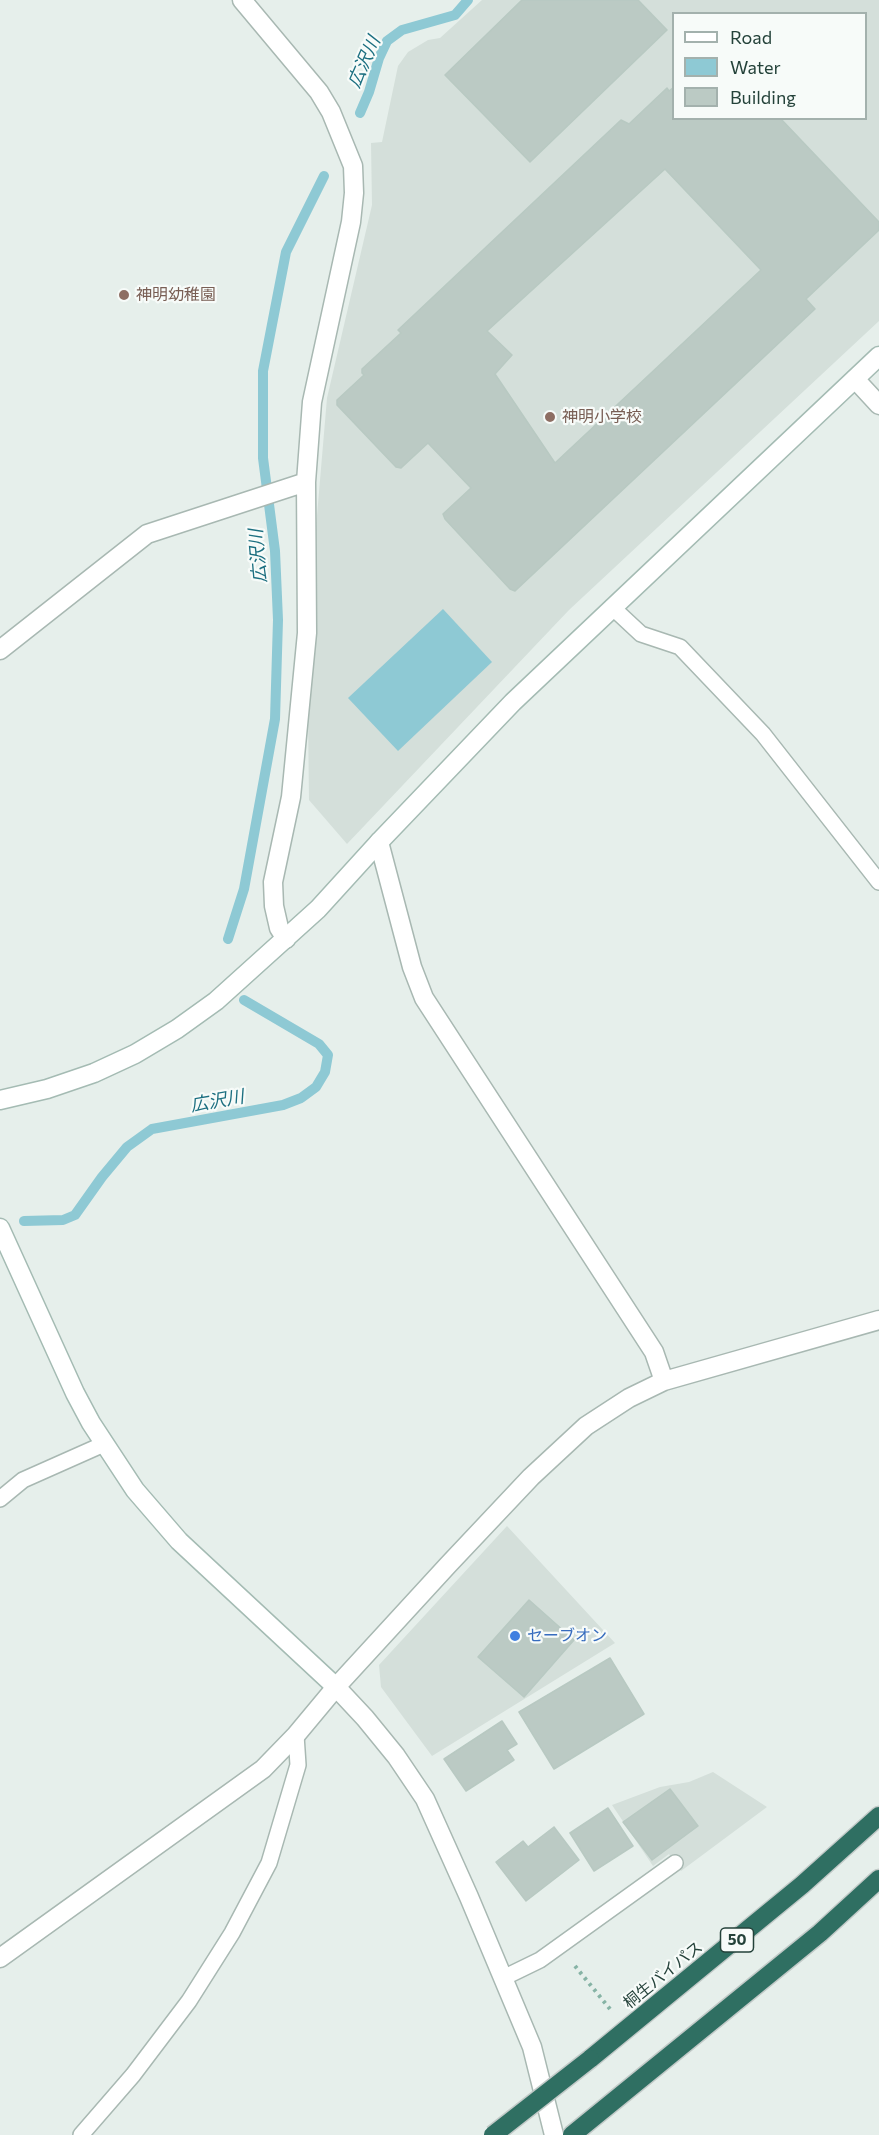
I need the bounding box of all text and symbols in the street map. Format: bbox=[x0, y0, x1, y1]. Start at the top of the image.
legend bbox=[672, 12, 867, 120]
text: Road bbox=[730, 26, 772, 48]
water label: 広沢川 bbox=[343, 33, 385, 91]
text: Water bbox=[730, 56, 781, 78]
text: Building bbox=[730, 86, 796, 108]
place label: 神明幼稚園 bbox=[136, 285, 216, 305]
marker: 神明幼稚園 bbox=[117, 288, 131, 302]
place label: 神明小学校 bbox=[562, 407, 642, 427]
marker: 神明小学校 bbox=[543, 410, 557, 424]
water label: 広沢川 bbox=[245, 528, 271, 584]
water label: 広沢川 bbox=[189, 1086, 245, 1116]
place label: セーブオン bbox=[527, 1626, 607, 1646]
marker: セーブオン bbox=[508, 1629, 522, 1643]
road number: 50 bbox=[720, 1928, 754, 1952]
street label: 桐生バイパス bbox=[620, 1937, 706, 2013]

